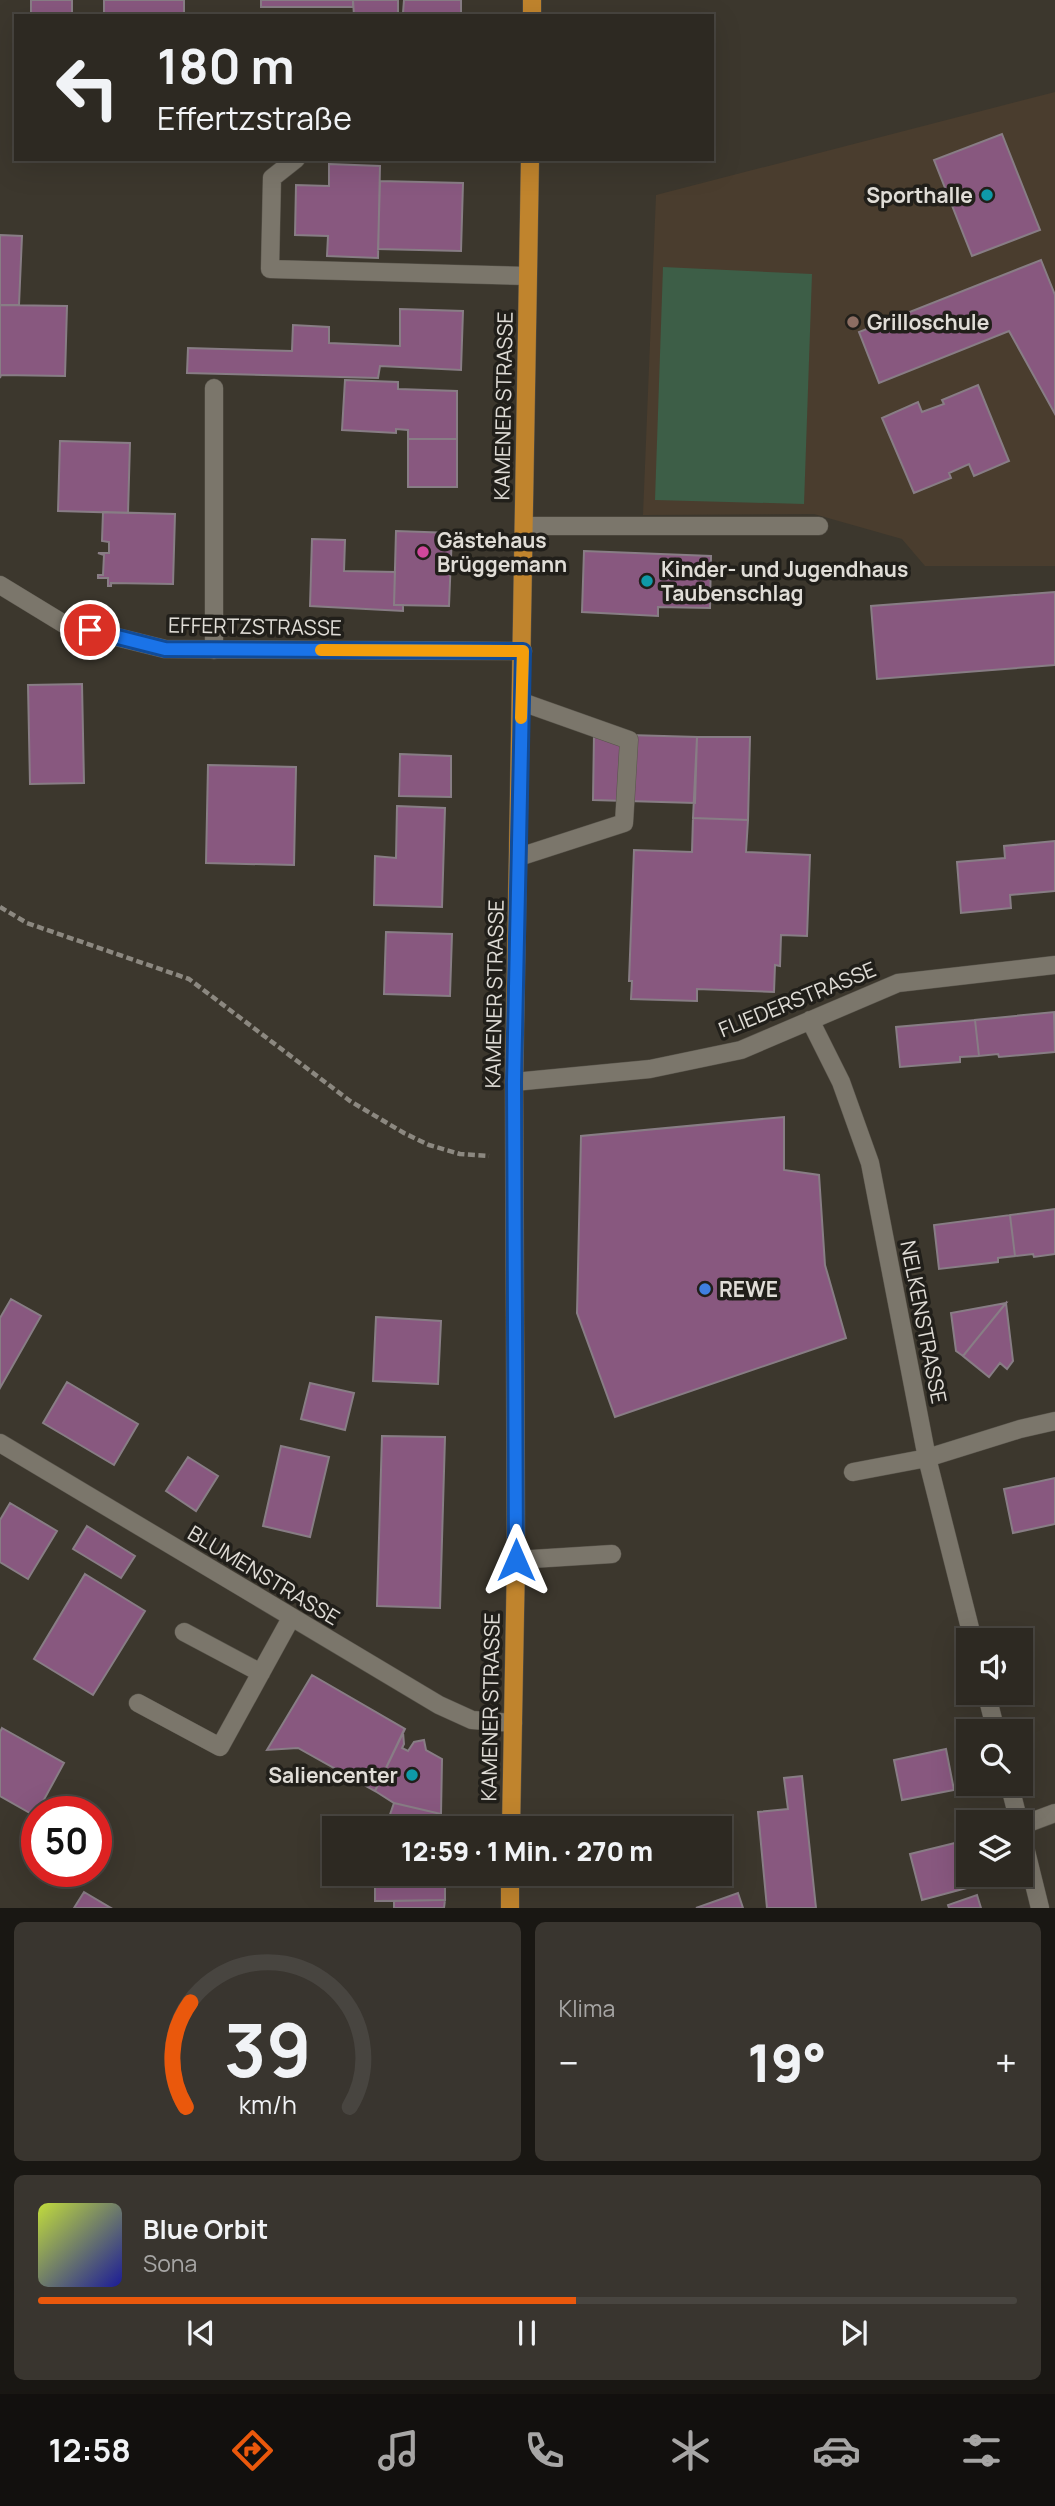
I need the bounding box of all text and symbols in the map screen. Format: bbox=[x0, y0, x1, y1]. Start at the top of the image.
text: 180 m bbox=[157, 32, 295, 99]
icon: left bbox=[42, 42, 133, 133]
text: Effertzstraße bbox=[157, 96, 352, 140]
place label: Sporthalle bbox=[866, 181, 973, 209]
marker: Sporthalle bbox=[979, 187, 995, 203]
place label: Grilloschule bbox=[867, 308, 989, 336]
street label: KAMENER STRASSE bbox=[487, 311, 519, 501]
marker: Grilloschule bbox=[845, 314, 861, 330]
place label: Gästehaus Brüggemann bbox=[437, 526, 567, 578]
marker: Gästehaus Brüggemann bbox=[415, 544, 431, 560]
place label: Kinder- und Jugendhaus Taubenschlag bbox=[661, 555, 908, 607]
marker: Kinder- und Jugendhaus Taubenschlag bbox=[639, 573, 655, 589]
pin bbox=[60, 600, 120, 660]
street label: EFFERTZSTRASSE bbox=[168, 610, 342, 642]
icon: arrive bbox=[71, 611, 109, 649]
street label: KAMENER STRASSE bbox=[478, 899, 510, 1089]
street label: FLIEDERSTRASSE bbox=[714, 955, 880, 1043]
street label: NELKENSTRASSE bbox=[894, 1238, 954, 1406]
place label: REWE bbox=[719, 1275, 778, 1303]
marker: REWE bbox=[697, 1281, 713, 1297]
street label: BLUMENSTRASSE bbox=[183, 1519, 345, 1631]
position arrow bbox=[479, 1523, 553, 1597]
street label: KAMENER STRASSE bbox=[474, 1612, 506, 1802]
map controls bbox=[956, 1628, 1033, 1887]
button: sound bbox=[956, 1628, 1033, 1705]
button: search bbox=[956, 1719, 1033, 1796]
place label: Saliencenter bbox=[268, 1761, 398, 1789]
marker: Saliencenter bbox=[404, 1767, 420, 1783]
speed limit sign: 50 bbox=[21, 1796, 112, 1887]
button: layers bbox=[956, 1810, 1033, 1887]
text: 12:59 · 1 Min. · 270 m bbox=[401, 1833, 653, 1869]
text: Klima bbox=[559, 1992, 615, 2024]
text: 39 bbox=[223, 2000, 311, 2100]
text: 19° bbox=[747, 2027, 827, 2098]
text: − bbox=[559, 2036, 579, 2088]
text: + bbox=[995, 2036, 1017, 2088]
text: km/h bbox=[238, 2087, 296, 2122]
text: Blue Orbit bbox=[143, 2211, 268, 2247]
text: Sona bbox=[143, 2247, 197, 2279]
icon: previous bbox=[182, 2314, 220, 2352]
icon: pause bbox=[508, 2314, 546, 2352]
icon: next bbox=[835, 2314, 873, 2352]
icon: directions bbox=[228, 2426, 277, 2475]
icon: music bbox=[374, 2426, 423, 2475]
icon: phone bbox=[520, 2426, 569, 2475]
icon: climate bbox=[666, 2426, 715, 2475]
icon: car bbox=[812, 2426, 861, 2475]
icon: filters bbox=[957, 2426, 1006, 2475]
text: 12:58 bbox=[48, 2428, 131, 2472]

